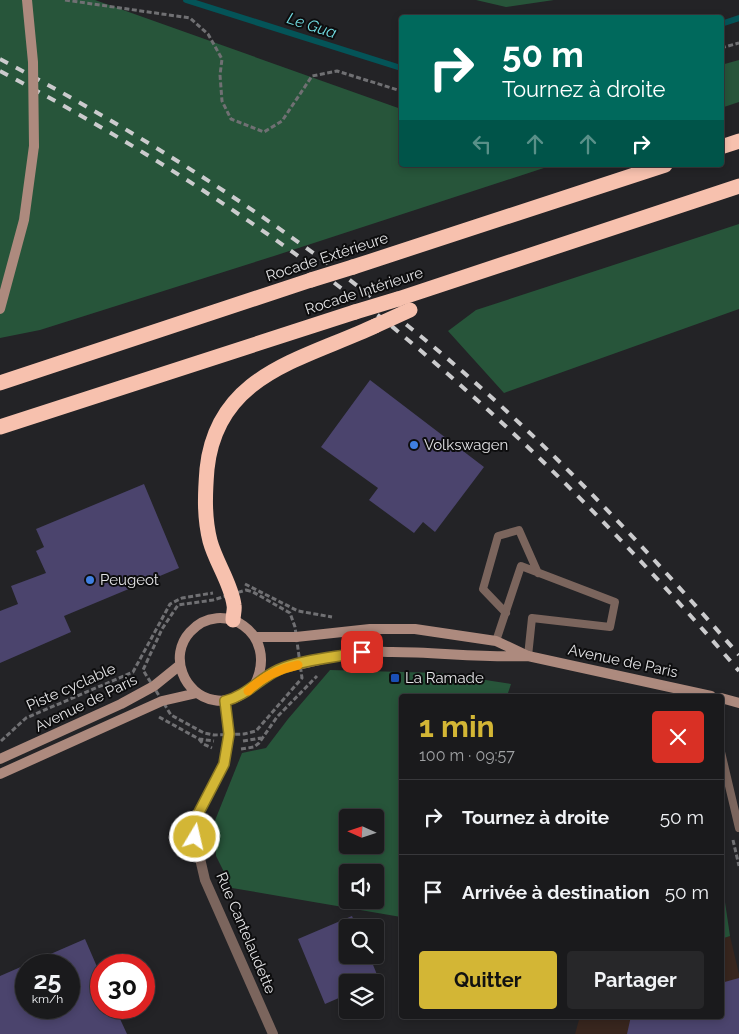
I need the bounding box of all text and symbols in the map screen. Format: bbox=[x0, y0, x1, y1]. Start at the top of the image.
water label: Le Gua bbox=[285, 9, 339, 42]
text: 50 m bbox=[502, 34, 584, 75]
icon: right bbox=[419, 35, 484, 100]
text: Tournez à droite bbox=[502, 76, 666, 102]
icon: left bbox=[468, 130, 496, 158]
icon: ahead bbox=[521, 130, 549, 158]
icon: ahead bbox=[574, 130, 602, 158]
icon: right bbox=[627, 130, 655, 158]
street label: Rocade Extérieure bbox=[264, 229, 391, 285]
street label: Rocade Intérieure bbox=[303, 263, 425, 319]
place label: Volkswagen bbox=[424, 436, 508, 454]
marker: Volkswagen bbox=[408, 439, 420, 451]
place label: Peugeot bbox=[100, 571, 159, 589]
marker: Peugeot bbox=[84, 574, 96, 586]
pin bbox=[341, 631, 383, 673]
icon: arrive bbox=[348, 638, 376, 666]
street label: Avenue de Paris bbox=[567, 641, 679, 681]
street label: Piste cyclable bbox=[24, 659, 119, 715]
place label: La Ramade bbox=[405, 669, 484, 687]
street label: Avenue de Paris bbox=[32, 670, 140, 736]
marker: La Ramade bbox=[389, 672, 401, 684]
text: 1 min bbox=[419, 709, 495, 744]
button: close bbox=[652, 711, 704, 763]
text: 100 m · 09:57 bbox=[419, 746, 515, 765]
icon: right bbox=[419, 803, 447, 831]
text: Tournez à droite bbox=[462, 806, 609, 828]
text: 50 m bbox=[660, 806, 704, 828]
north arrow bbox=[339, 809, 384, 854]
map controls bbox=[339, 809, 384, 1019]
position arrow bbox=[168, 810, 220, 862]
button: sound bbox=[339, 864, 384, 909]
street label: Rue Cantelaudette bbox=[212, 870, 280, 997]
icon: arrive bbox=[419, 878, 447, 906]
text: Arrivée à destination bbox=[462, 881, 650, 903]
text: 50 m bbox=[665, 881, 709, 903]
button: search bbox=[339, 919, 384, 964]
button: Quitter bbox=[419, 951, 557, 1009]
button: Partager bbox=[567, 951, 704, 1009]
speed limit sign: 30 bbox=[90, 954, 155, 1019]
text: 25 bbox=[34, 965, 61, 995]
button: layers bbox=[339, 974, 384, 1019]
text: km/h bbox=[32, 992, 63, 1006]

